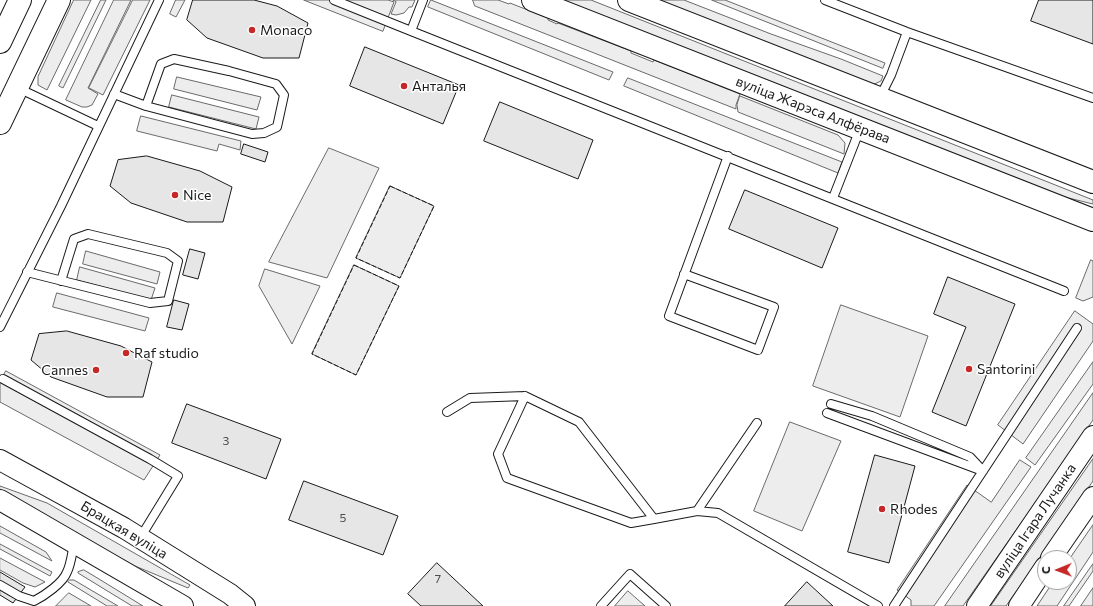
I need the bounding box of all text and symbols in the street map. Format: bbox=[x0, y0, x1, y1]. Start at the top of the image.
place label: Monaco bbox=[260, 22, 312, 38]
marker: Monaco bbox=[247, 25, 257, 35]
street label: вуліца Жарэса Алфёрава bbox=[733, 73, 893, 147]
place label: Анталья bbox=[412, 78, 466, 94]
marker: Анталья bbox=[399, 81, 409, 91]
place label: Nice bbox=[183, 187, 211, 203]
marker: Nice bbox=[170, 190, 180, 200]
place label: Raf studio bbox=[134, 345, 199, 361]
marker: Raf studio bbox=[121, 348, 131, 358]
place label: Santorini bbox=[977, 361, 1035, 377]
place label: Cannes bbox=[41, 362, 88, 378]
marker: Santorini bbox=[964, 364, 974, 374]
marker: Cannes bbox=[91, 365, 101, 375]
house number: 3 bbox=[223, 434, 229, 448]
street label: вуліца Ігара Лучанка bbox=[990, 461, 1080, 581]
street label: Брацкая вуліца bbox=[78, 497, 170, 563]
place label: Rhodes bbox=[890, 501, 938, 517]
marker: Rhodes bbox=[877, 504, 887, 514]
house number: 5 bbox=[340, 511, 346, 525]
north arrow bbox=[1037, 550, 1077, 590]
text: С bbox=[1039, 566, 1052, 574]
house number: 7 bbox=[435, 572, 441, 586]

